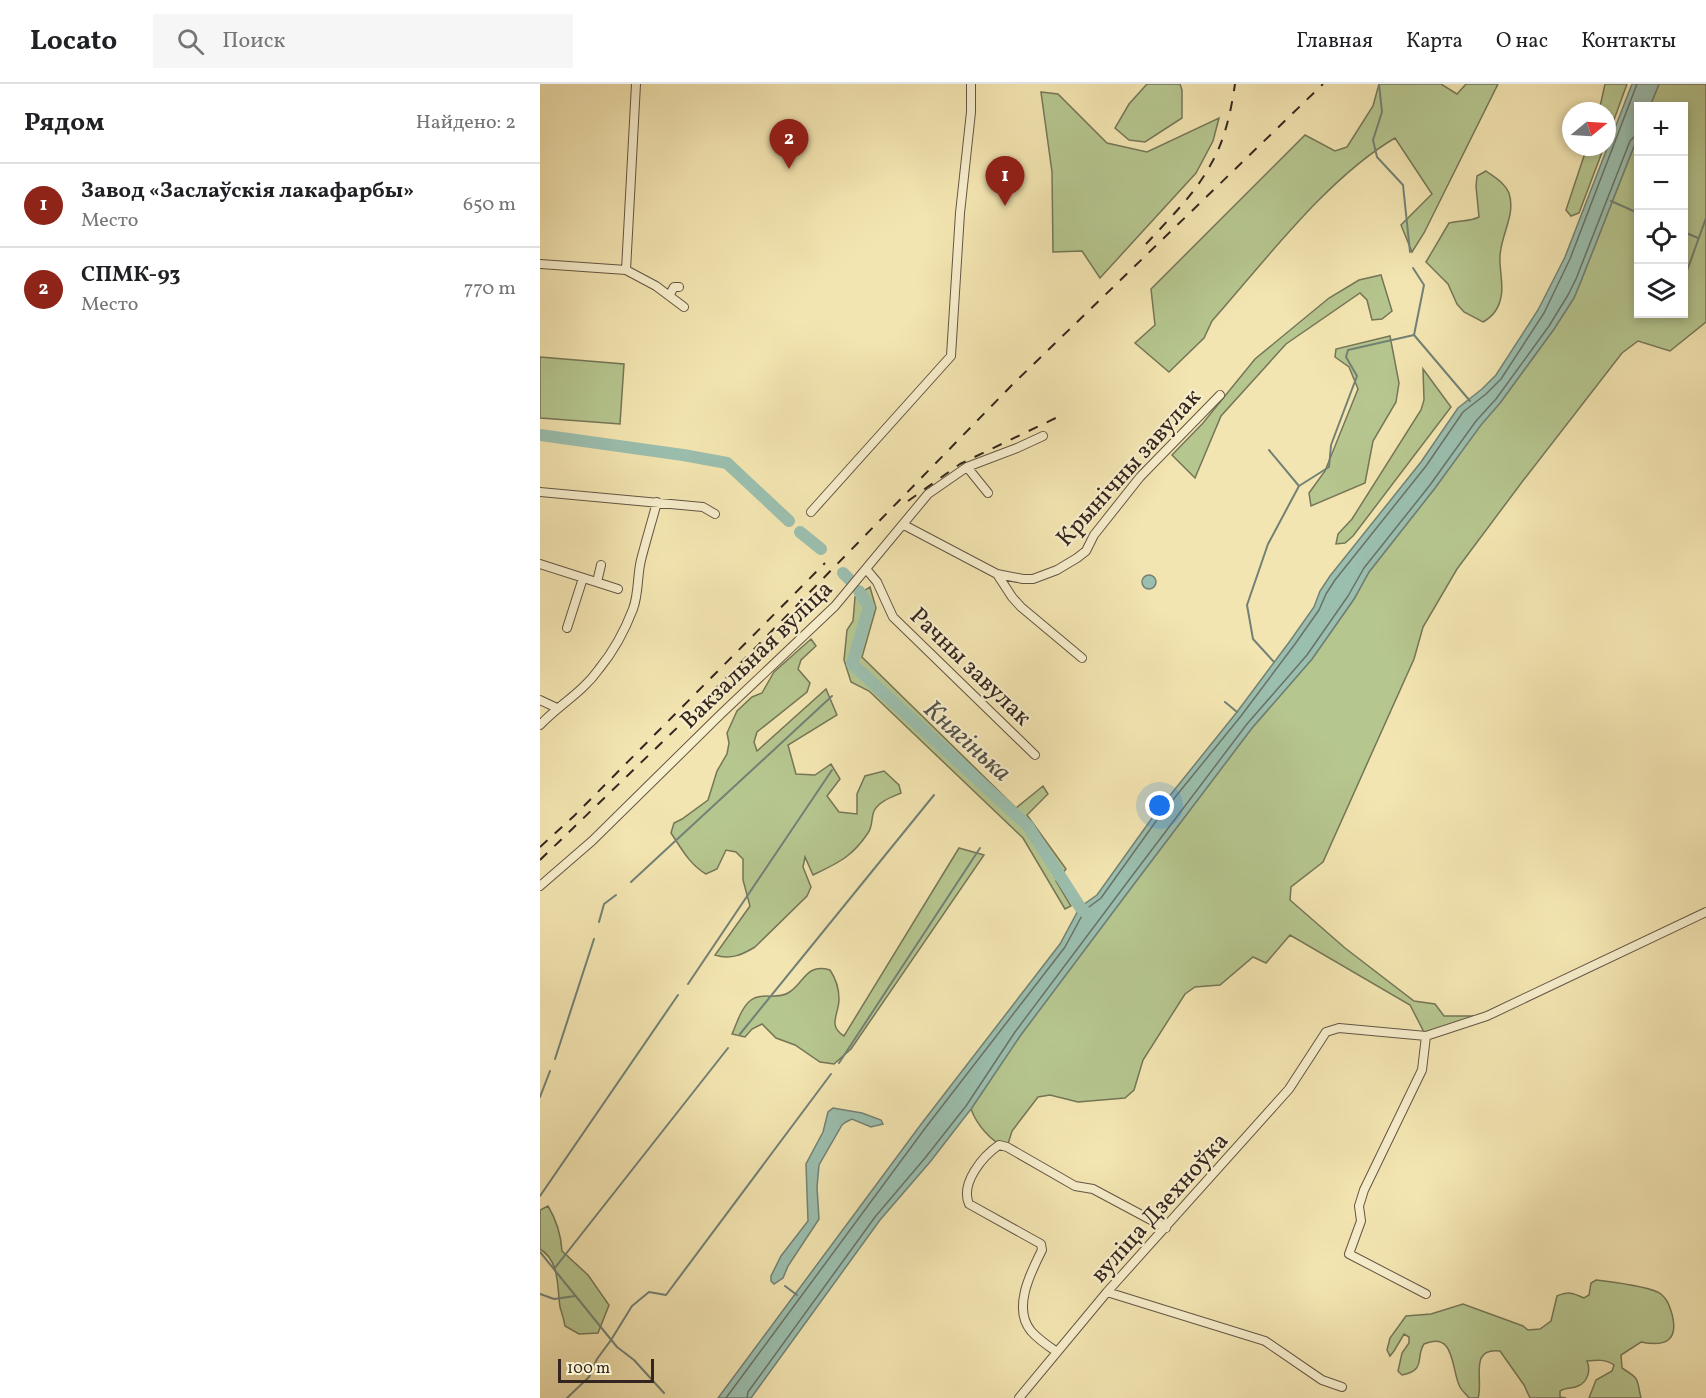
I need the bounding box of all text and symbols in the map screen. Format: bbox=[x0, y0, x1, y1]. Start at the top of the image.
search box bbox=[153, 14, 573, 68]
text: Locato bbox=[30, 22, 117, 61]
icon: search bbox=[174, 25, 207, 58]
text: Поиск bbox=[222, 26, 285, 57]
text: Главная bbox=[1296, 27, 1373, 56]
text: Карта bbox=[1406, 27, 1463, 56]
text: О нас bbox=[1496, 27, 1548, 56]
text: Контакты bbox=[1581, 27, 1676, 56]
north arrow bbox=[1562, 102, 1616, 156]
map controls bbox=[1634, 102, 1688, 318]
button: + bbox=[1634, 102, 1688, 156]
text: Рядом bbox=[24, 105, 104, 141]
text: Найдено: 2 bbox=[416, 109, 516, 137]
pin: 2 bbox=[770, 120, 808, 169]
pin: 1 bbox=[986, 156, 1024, 206]
button: − bbox=[1634, 156, 1688, 210]
text: Завод «Заслаўскія лакафарбы» bbox=[81, 176, 414, 207]
text: 1 bbox=[39, 191, 48, 219]
text: 650 m bbox=[463, 191, 516, 219]
text: Место bbox=[81, 207, 138, 235]
button: locate bbox=[1634, 210, 1688, 264]
text: СПМК-93 bbox=[81, 260, 181, 291]
button: layers bbox=[1634, 264, 1688, 318]
text: 2 bbox=[38, 275, 49, 303]
text: 770 m bbox=[464, 275, 516, 303]
text: Место bbox=[81, 291, 138, 319]
street label: Крынічны завулак bbox=[1049, 382, 1210, 555]
street label: Вакзальная вуліца bbox=[673, 573, 842, 738]
street label: Рачны завулак bbox=[901, 600, 1038, 735]
water label: Княгінька bbox=[915, 692, 1019, 791]
your location bbox=[1145, 791, 1174, 820]
street label: вуліца Дзехноўка bbox=[1084, 1126, 1237, 1291]
scale bar bbox=[558, 1356, 654, 1384]
text: 100 m bbox=[567, 1358, 610, 1380]

